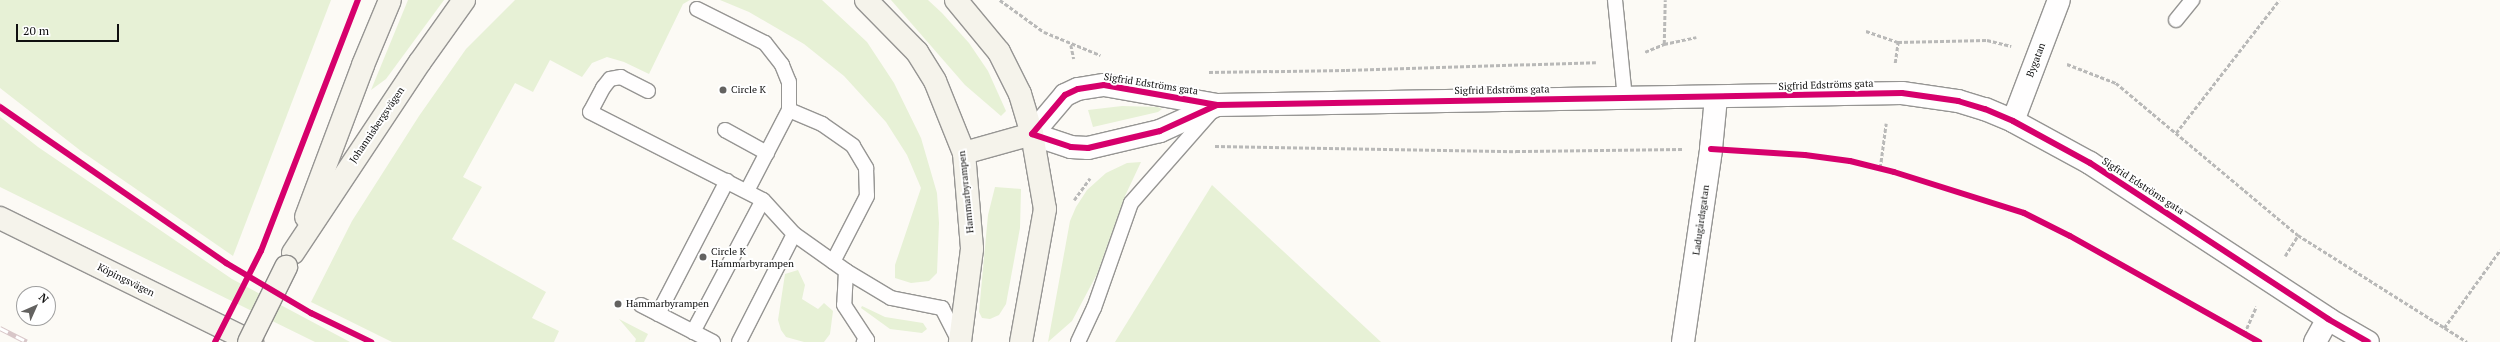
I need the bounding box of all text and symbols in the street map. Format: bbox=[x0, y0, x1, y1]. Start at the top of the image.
scale bar bbox=[18, 16, 121, 42]
text: 20 m bbox=[23, 23, 49, 38]
street label: Bygatan bbox=[2024, 41, 2048, 79]
street label: Sigfrid Edströms gata bbox=[1103, 71, 1199, 97]
street label: Sigfrid Edströms gata bbox=[1778, 77, 1874, 93]
street label: Sigfrid Edströms gata bbox=[1454, 83, 1550, 97]
place label: Circle K bbox=[731, 84, 766, 96]
street label: Johannisbergsvägen bbox=[347, 85, 407, 165]
marker: Circle K bbox=[718, 85, 728, 95]
street label: Hammarbyrampen bbox=[956, 150, 976, 234]
street label: Sigfrid Edströms gata bbox=[2100, 155, 2186, 217]
street label: Ladugårdsgatan bbox=[1690, 184, 1712, 256]
place label: Circle K Hammarbyrampen bbox=[711, 245, 794, 268]
marker: Circle K Hammarbyrampen bbox=[698, 252, 708, 262]
street label: Köpingsvägen bbox=[95, 261, 157, 299]
north arrow bbox=[16, 286, 56, 326]
text: N bbox=[36, 290, 52, 306]
place label: Hammarbyrampen bbox=[626, 298, 709, 310]
marker: Hammarbyrampen bbox=[613, 299, 623, 309]

